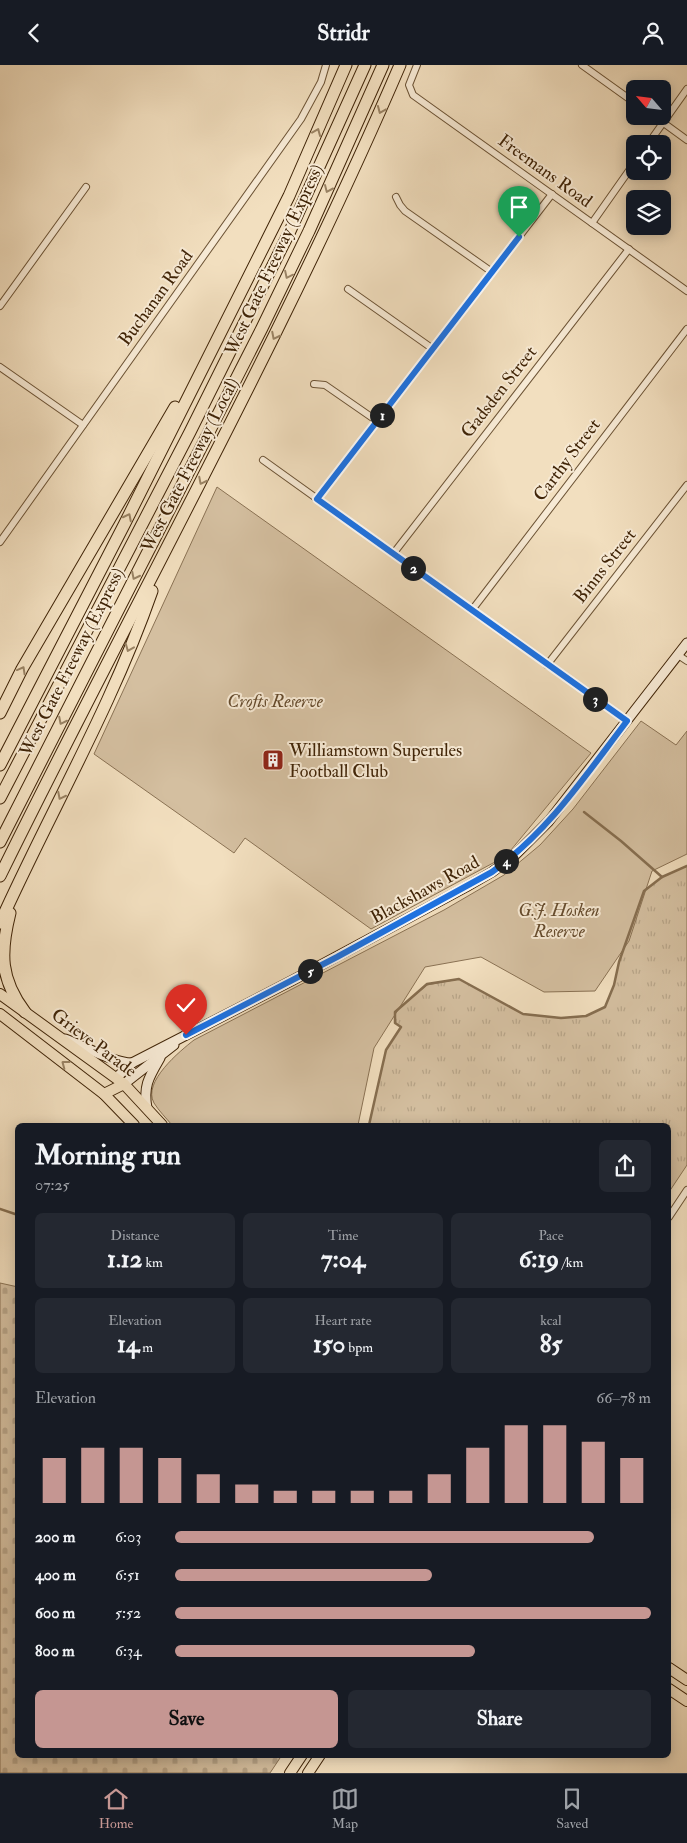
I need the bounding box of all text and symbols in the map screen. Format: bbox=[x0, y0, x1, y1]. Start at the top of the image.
icon: back bbox=[20, 19, 48, 47]
text: Stridr bbox=[317, 19, 370, 47]
icon: person bbox=[639, 19, 667, 47]
north arrow bbox=[626, 80, 671, 125]
map controls bbox=[626, 80, 671, 235]
one-way arrow bbox=[377, 105, 387, 114]
one-way arrow bbox=[310, 128, 321, 137]
street label: Freemans Road bbox=[493, 129, 597, 213]
button: locate bbox=[626, 135, 671, 180]
street label: West Gate Freeway (Express) bbox=[219, 161, 328, 360]
one-way arrow bbox=[323, 184, 334, 193]
pin bbox=[498, 186, 540, 237]
button: layers bbox=[626, 190, 671, 235]
icon: arrive bbox=[505, 193, 533, 221]
street label: Buchanan Road bbox=[114, 246, 198, 350]
one-way arrow bbox=[283, 270, 294, 279]
one-way arrow bbox=[271, 331, 281, 340]
street label: Gadsden Street bbox=[456, 341, 542, 443]
street label: West Gate Freeway (Local) bbox=[135, 374, 244, 557]
pin: 1 bbox=[370, 403, 394, 427]
text: 1 bbox=[380, 407, 385, 424]
street label: Carthy Street bbox=[529, 414, 606, 506]
one-way arrow bbox=[198, 476, 208, 485]
one-way arrow bbox=[122, 513, 132, 522]
street label: Binns Street bbox=[569, 524, 641, 608]
pin: 2 bbox=[400, 555, 426, 581]
text: 2 bbox=[410, 560, 417, 577]
street label: West Gate Freeway (Express) bbox=[14, 564, 130, 761]
one-way arrow bbox=[131, 571, 142, 580]
one-way arrow bbox=[125, 643, 136, 652]
one-way arrow bbox=[16, 666, 26, 675]
pin: 3 bbox=[582, 687, 608, 711]
park label: Crofts Reserve bbox=[227, 690, 324, 713]
text: 3 bbox=[593, 691, 598, 708]
one-way arrow bbox=[58, 716, 68, 725]
place label: Williamstown Superules Football Club bbox=[288, 739, 462, 783]
building icon: Williamstown Superules Football Club bbox=[261, 748, 285, 772]
one-way arrow bbox=[57, 790, 67, 799]
pin: 4 bbox=[494, 849, 518, 873]
street label: Blackshaws Road bbox=[367, 851, 484, 929]
text: 4 bbox=[503, 853, 510, 870]
park label: G.J. Hosken Reserve bbox=[518, 899, 600, 943]
pin: 5 bbox=[298, 959, 322, 983]
text: 5 bbox=[307, 963, 314, 980]
pin bbox=[165, 984, 207, 1035]
icon: check bbox=[172, 991, 200, 1019]
street label: Grieve Parade bbox=[47, 1003, 142, 1083]
one-way arrow bbox=[61, 1061, 71, 1070]
text: Morning run bbox=[35, 1138, 181, 1173]
button: share bbox=[599, 1140, 651, 1192]
text: 07:25 bbox=[35, 1175, 70, 1195]
text: Distance bbox=[111, 1227, 159, 1244]
text: Time bbox=[328, 1227, 358, 1244]
text: Pace bbox=[538, 1227, 564, 1244]
text: 1.12 bbox=[107, 1244, 142, 1275]
text: 7:04 bbox=[321, 1244, 365, 1275]
text: 6:19 bbox=[519, 1244, 559, 1275]
text: km bbox=[142, 1254, 163, 1271]
text: /km bbox=[559, 1254, 583, 1271]
text: Elevation bbox=[108, 1312, 162, 1329]
text: Heart rate bbox=[315, 1312, 372, 1329]
text: kcal bbox=[540, 1312, 562, 1329]
text: 14 bbox=[117, 1329, 139, 1360]
text: 150 bbox=[313, 1329, 345, 1360]
text: 85 bbox=[540, 1329, 562, 1360]
text: m bbox=[139, 1339, 153, 1356]
text: bpm bbox=[345, 1339, 373, 1356]
text: Elevation bbox=[35, 1388, 96, 1408]
text: 66–78 m bbox=[596, 1388, 651, 1408]
text: 200 m bbox=[35, 1527, 75, 1547]
text: 6:03 bbox=[115, 1527, 141, 1547]
text: 400 m bbox=[35, 1565, 76, 1585]
text: 6:51 bbox=[115, 1565, 140, 1585]
text: 600 m bbox=[35, 1603, 75, 1623]
text: 5:52 bbox=[115, 1603, 141, 1623]
text: 800 m bbox=[35, 1641, 75, 1661]
text: 6:34 bbox=[115, 1641, 142, 1661]
button: Save bbox=[35, 1690, 338, 1748]
button: Share bbox=[348, 1690, 651, 1748]
tab: Home bbox=[99, 1785, 133, 1832]
tab: Map bbox=[331, 1785, 359, 1832]
tab: Saved bbox=[556, 1785, 588, 1832]

